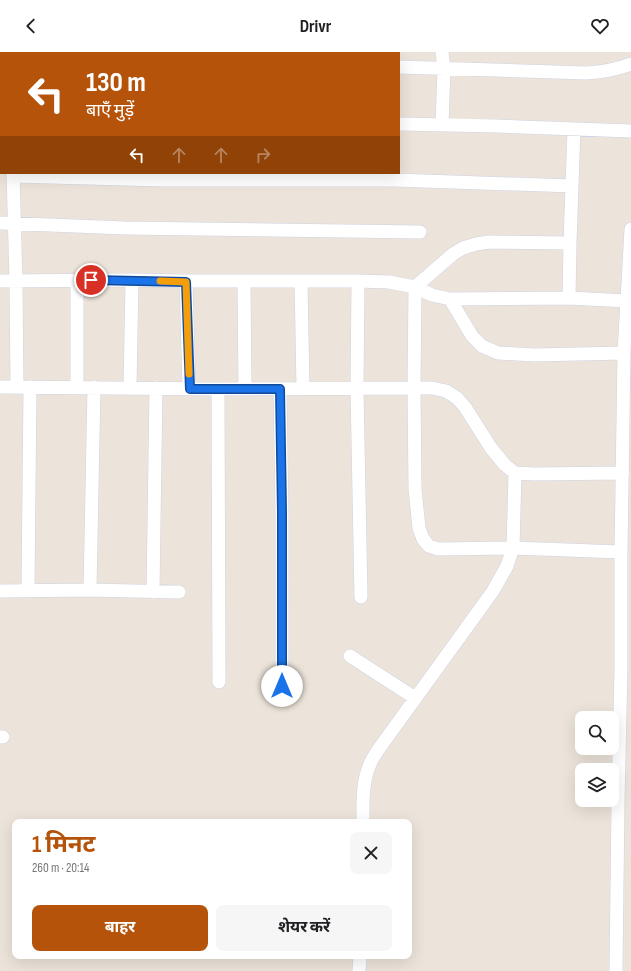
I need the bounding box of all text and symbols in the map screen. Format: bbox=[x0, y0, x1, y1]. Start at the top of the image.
icon: back bbox=[20, 15, 42, 37]
icon: heart bbox=[589, 15, 611, 37]
text: Drivr bbox=[300, 16, 331, 37]
text: 130 m bbox=[86, 66, 146, 99]
icon: left bbox=[20, 68, 72, 120]
text: बाएँ मुड़ें bbox=[86, 100, 134, 121]
icon: left bbox=[126, 144, 148, 166]
icon: ahead bbox=[168, 144, 190, 166]
icon: ahead bbox=[210, 144, 232, 166]
icon: right bbox=[252, 144, 274, 166]
pin bbox=[74, 263, 108, 297]
icon: arrive bbox=[80, 269, 102, 291]
position arrow bbox=[261, 665, 303, 707]
map controls bbox=[575, 711, 619, 807]
button: search bbox=[575, 711, 619, 755]
button: layers bbox=[575, 763, 619, 807]
text: 1 मिनट bbox=[32, 830, 96, 859]
button: close bbox=[350, 832, 392, 874]
text: 260 m · 20:14 bbox=[32, 860, 89, 876]
button: बाहर bbox=[32, 905, 208, 951]
button: शेयर करें bbox=[216, 905, 392, 951]

